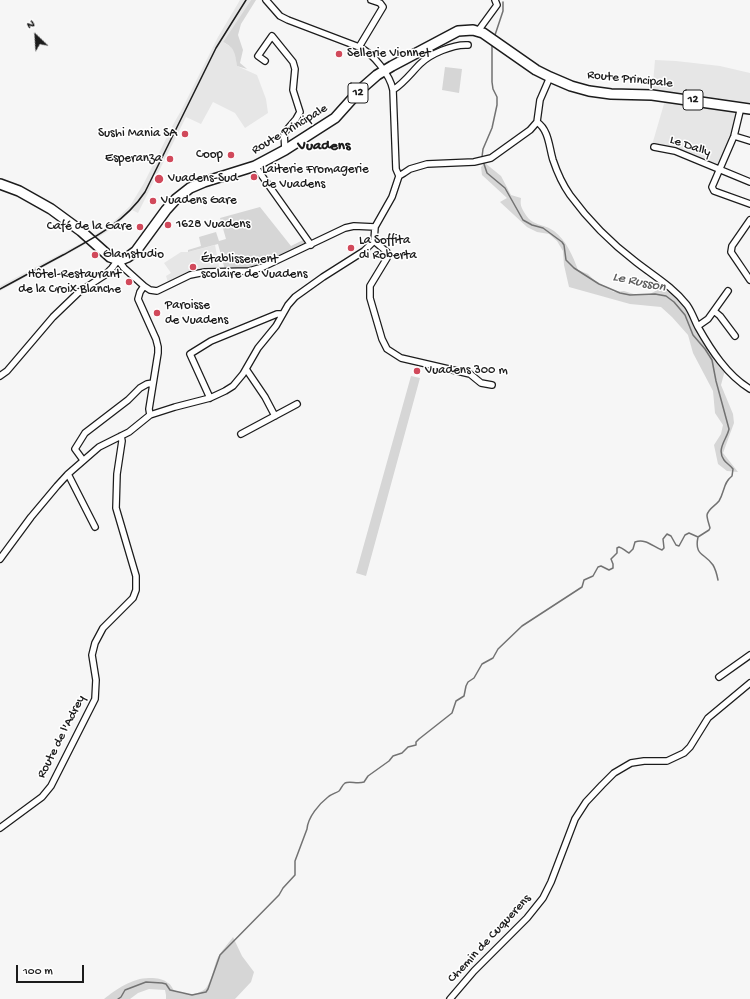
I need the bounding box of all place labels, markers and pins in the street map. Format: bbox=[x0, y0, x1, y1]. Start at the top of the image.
place label: Sellerie Vionnet bbox=[347, 46, 431, 62]
marker: Sellerie Vionnet bbox=[334, 49, 344, 59]
place label: Sushi Mania SA bbox=[98, 126, 177, 142]
marker: Sushi Mania SA bbox=[180, 129, 190, 139]
place label: Coop bbox=[196, 147, 223, 163]
marker: Coop bbox=[226, 150, 236, 160]
place label: Esperanza bbox=[105, 151, 162, 167]
marker: Esperanza bbox=[165, 154, 175, 164]
place label: Laiterie Fromagerie de Vuadens bbox=[262, 162, 369, 193]
place label: Vuadens-Sud bbox=[168, 171, 238, 187]
marker: Laiterie Fromagerie de Vuadens bbox=[249, 172, 259, 182]
marker: Vuadens-Sud bbox=[153, 173, 165, 185]
place label: Vuadens Gare bbox=[161, 193, 237, 209]
marker: Vuadens Gare bbox=[148, 196, 158, 206]
place label: 1628 Vuadens bbox=[176, 217, 250, 233]
place label: Café de la Gare bbox=[47, 219, 132, 235]
marker: 1628 Vuadens bbox=[163, 220, 173, 230]
marker: Café de la Gare bbox=[135, 222, 145, 232]
place label: La Soffita di Roberta bbox=[359, 233, 417, 264]
marker: La Soffita di Roberta bbox=[346, 243, 356, 253]
place label: Glamstudio bbox=[103, 247, 164, 263]
marker: Glamstudio bbox=[90, 250, 100, 260]
place label: Établissement scolaire de Vuadens bbox=[201, 252, 307, 283]
marker: Établissement scolaire de Vuadens bbox=[188, 262, 198, 272]
place label: Hôtel-Restaurant de la Croix Blanche bbox=[18, 267, 121, 298]
marker: Hôtel-Restaurant de la Croix Blanche bbox=[124, 277, 134, 287]
place label: Paroisse de Vuadens bbox=[165, 298, 228, 329]
marker: Paroisse de Vuadens bbox=[152, 308, 162, 318]
place label: Vuadens 300 m bbox=[425, 363, 508, 379]
marker: Vuadens 300 m bbox=[412, 366, 422, 376]

